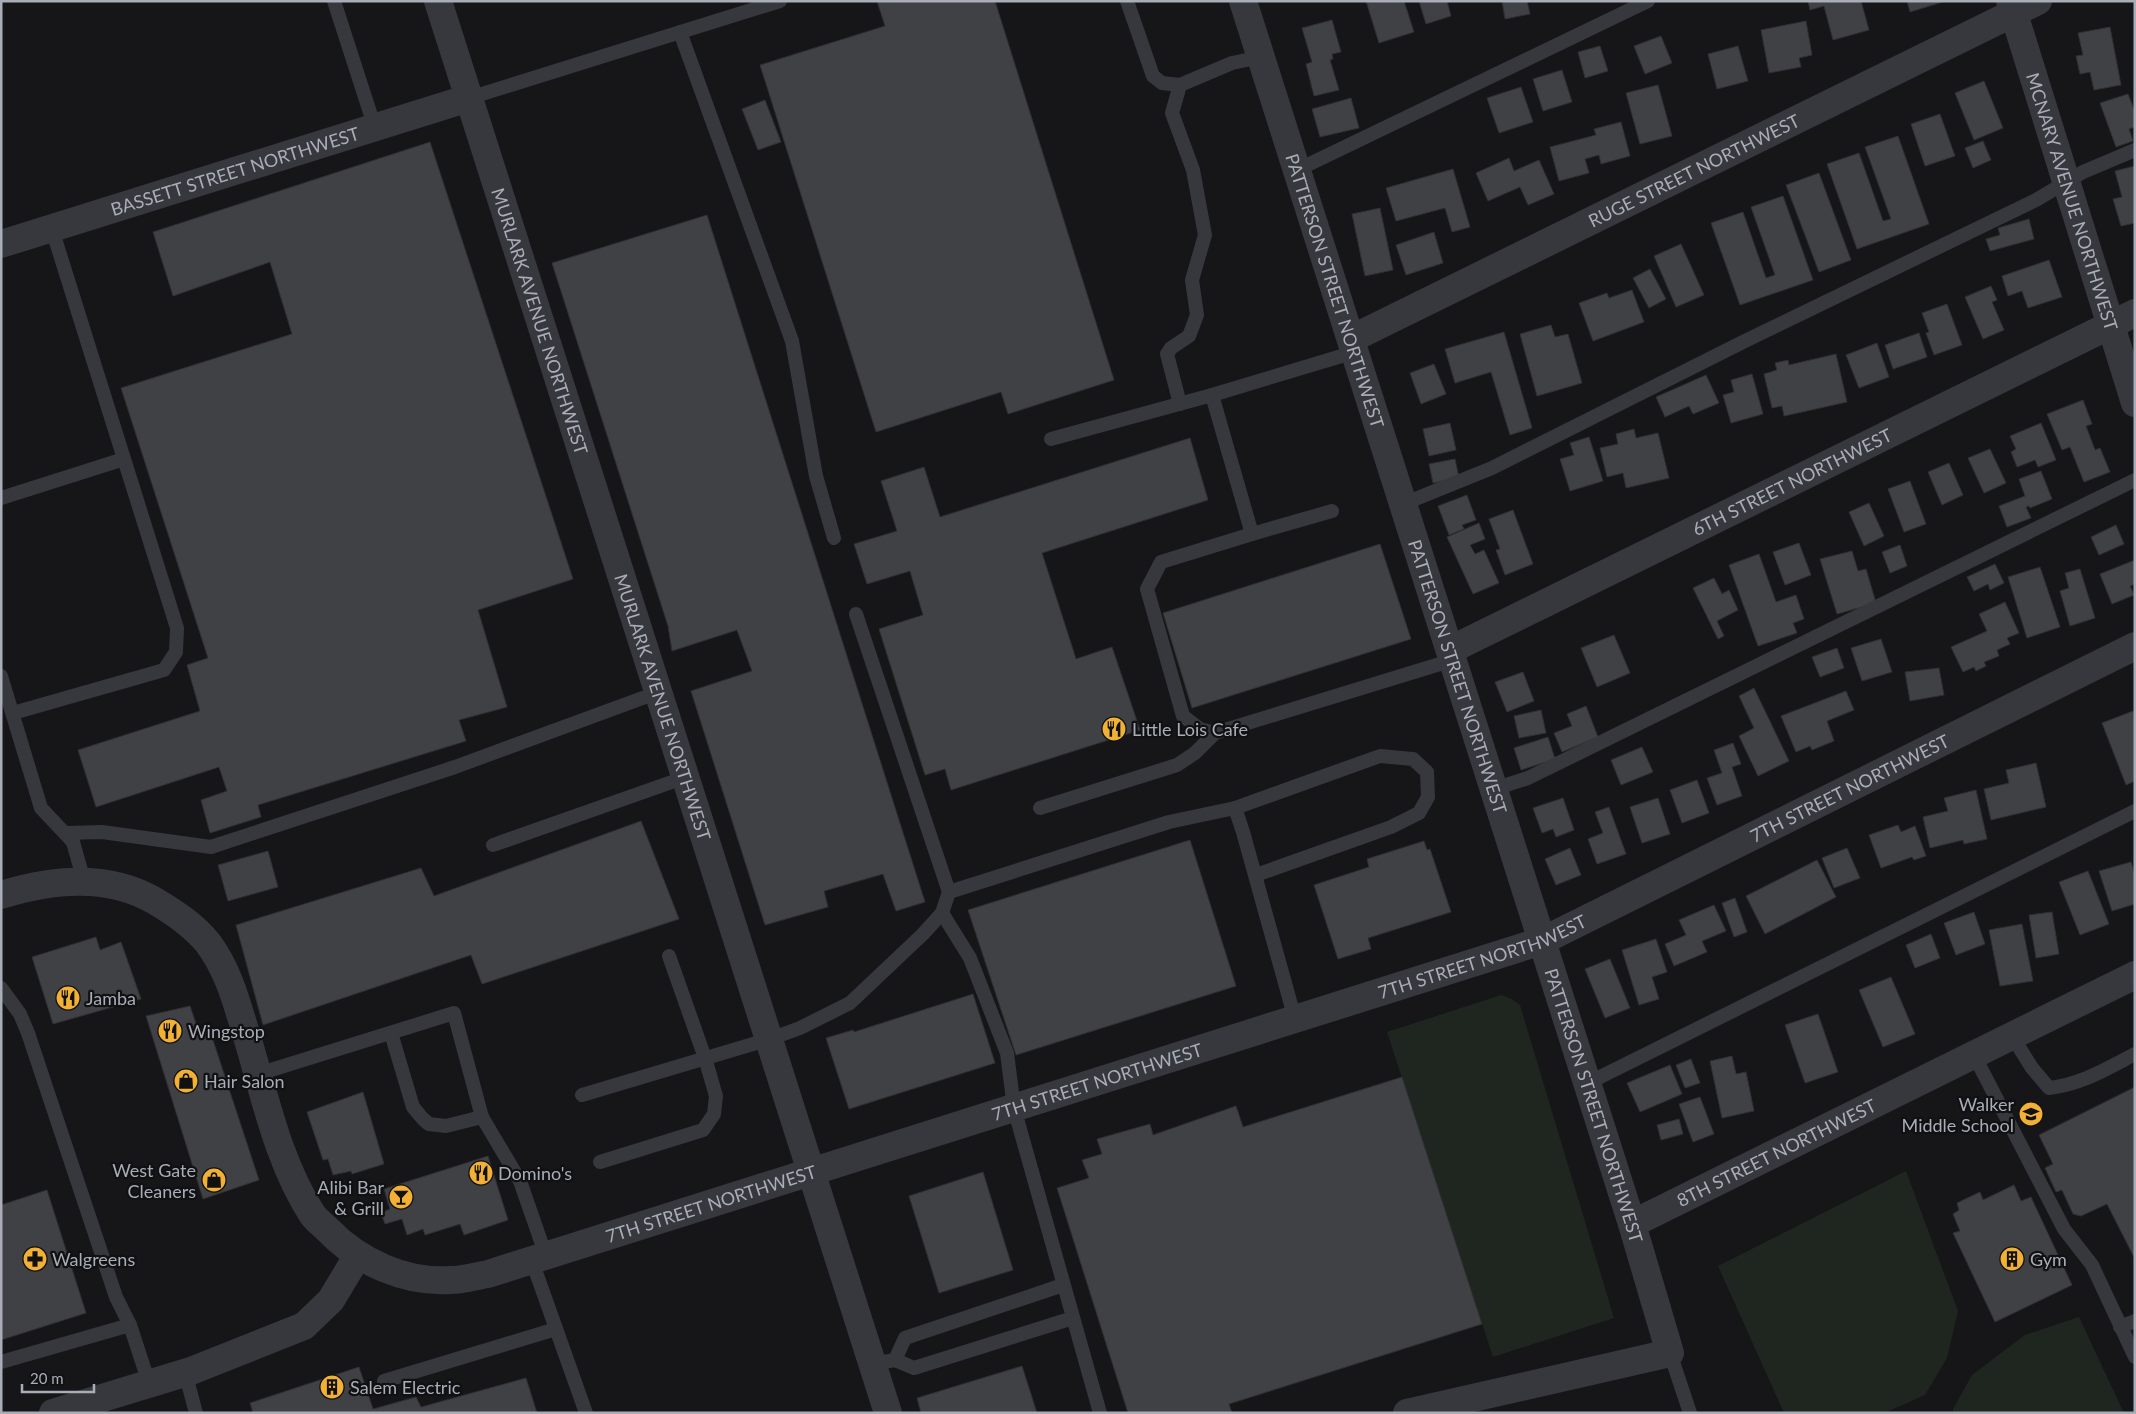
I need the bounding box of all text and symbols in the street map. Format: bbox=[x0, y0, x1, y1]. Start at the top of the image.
street label: MCNARY AVENUE NORTHWEST bbox=[2022, 70, 2123, 333]
street label: RUGE STREET NORTHWEST bbox=[1584, 109, 1803, 232]
street label: BASSETT STREET NORTHWEST bbox=[108, 122, 362, 220]
street label: PATTERSON STREET NORTHWEST bbox=[1281, 151, 1389, 431]
street label: MURLARK AVENUE NORTHWEST bbox=[487, 185, 593, 458]
street label: 6TH STREET NORTHWEST bbox=[1689, 423, 1896, 540]
street label: PATTERSON STREET NORTHWEST bbox=[1404, 537, 1512, 817]
street label: MURLARK AVENUE NORTHWEST bbox=[610, 571, 716, 843]
restaurant icon: Little Lois Cafe bbox=[1101, 716, 1127, 742]
place label: Little Lois Cafe bbox=[1132, 718, 1248, 740]
street label: 7TH STREET NORTHWEST bbox=[1746, 729, 1953, 847]
street label: 7TH STREET NORTHWEST bbox=[1375, 910, 1590, 1003]
street label: PATTERSON STREET NORTHWEST bbox=[1540, 966, 1648, 1246]
restaurant icon: Jamba bbox=[55, 985, 81, 1011]
place label: Jamba bbox=[86, 987, 136, 1009]
restaurant icon: Wingstop bbox=[157, 1018, 183, 1044]
place label: Wingstop bbox=[188, 1020, 265, 1042]
street label: 7TH STREET NORTHWEST bbox=[989, 1038, 1205, 1125]
shop icon: Hair Salon bbox=[173, 1068, 199, 1094]
place label: Hair Salon bbox=[204, 1070, 285, 1092]
place label: Walker Middle School bbox=[1902, 1093, 2014, 1136]
street label: 8TH STREET NORTHWEST bbox=[1673, 1094, 1880, 1211]
school or university icon: Walker Middle School bbox=[2018, 1101, 2044, 1127]
place label: West Gate Cleaners bbox=[112, 1159, 196, 1202]
restaurant icon: Domino's bbox=[468, 1160, 494, 1186]
street label: 7TH STREET NORTHWEST bbox=[603, 1160, 819, 1247]
place label: Domino's bbox=[498, 1162, 572, 1184]
shop icon: West Gate Cleaners bbox=[201, 1167, 227, 1193]
place label: Alibi Bar & Grill bbox=[317, 1176, 384, 1219]
bar icon: Alibi Bar & Grill bbox=[388, 1184, 414, 1210]
pharmacy icon: Walgreens bbox=[22, 1246, 48, 1272]
building icon: Gym bbox=[1999, 1246, 2025, 1272]
place label: Walgreens bbox=[52, 1248, 135, 1270]
place label: Gym bbox=[2030, 1248, 2067, 1270]
scale bar bbox=[22, 1362, 95, 1394]
text: 20 m bbox=[30, 1369, 64, 1387]
building icon: Salem Electric bbox=[319, 1374, 345, 1400]
place label: Salem Electric bbox=[350, 1376, 461, 1398]

